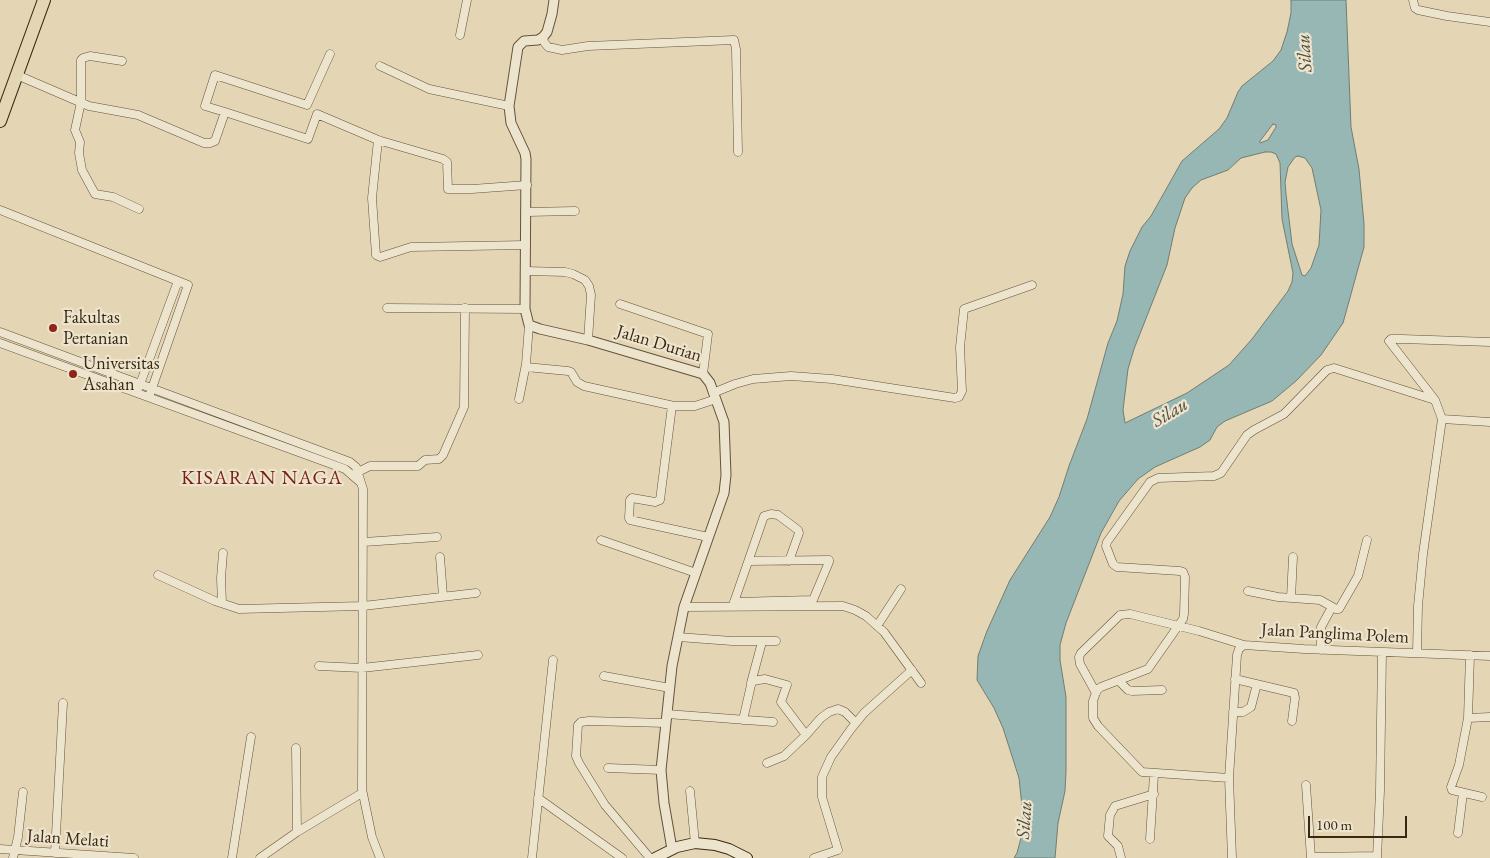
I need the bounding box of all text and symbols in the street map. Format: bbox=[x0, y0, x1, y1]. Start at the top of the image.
water label: Silau bbox=[1292, 33, 1318, 73]
place label: Fakultas Pertanian bbox=[63, 307, 129, 350]
street label: Jalan Durian bbox=[614, 321, 704, 367]
marker: Fakultas Pertanian bbox=[47, 322, 59, 334]
place label: Universitas Asahan bbox=[83, 353, 160, 396]
marker: Universitas Asahan bbox=[67, 368, 79, 380]
water label: Silau bbox=[1148, 393, 1192, 433]
district label: KISARAN NAGA bbox=[180, 467, 344, 491]
street label: Jalan Panglima Polem bbox=[1261, 619, 1409, 649]
water label: Silau bbox=[1012, 800, 1038, 840]
scale bar bbox=[1310, 806, 1409, 838]
text: 100 m bbox=[1316, 815, 1352, 834]
street label: Jalan Melati bbox=[26, 825, 110, 853]

